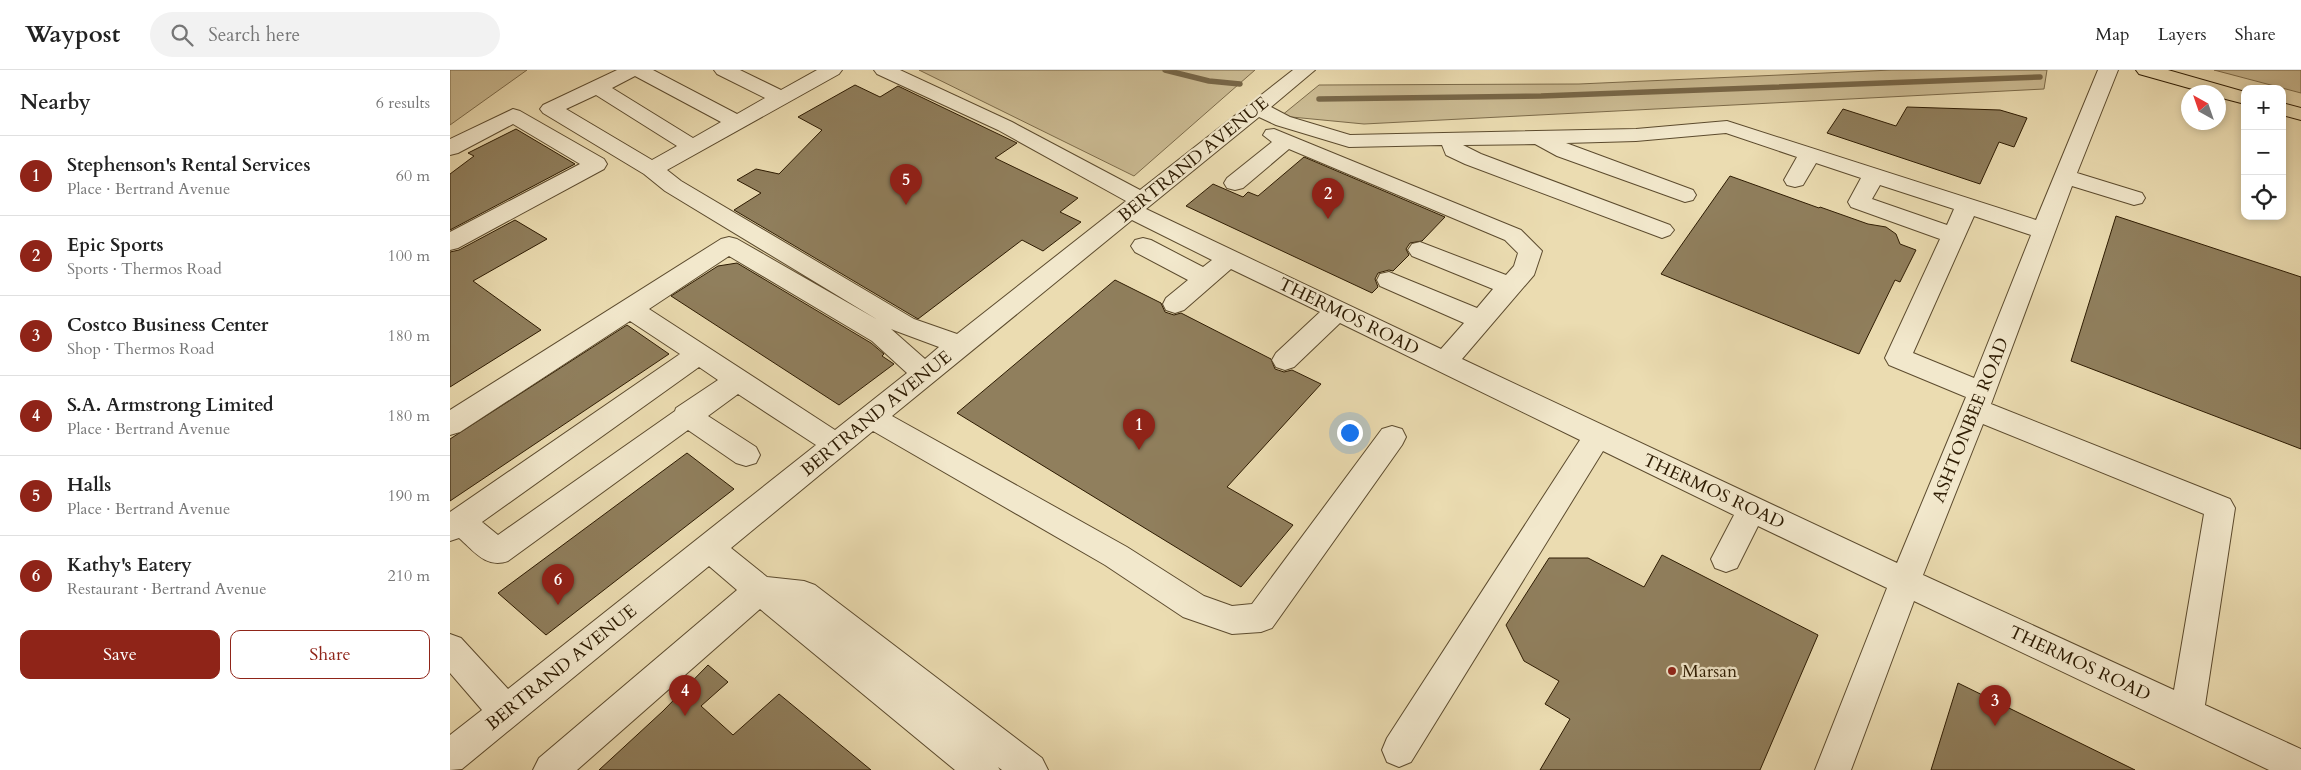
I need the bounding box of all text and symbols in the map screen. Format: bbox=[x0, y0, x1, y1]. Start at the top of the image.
search box bbox=[150, 12, 500, 57]
text: Waypost bbox=[25, 18, 120, 51]
icon: search bbox=[168, 21, 196, 49]
text: Search here bbox=[208, 22, 300, 48]
text: Map bbox=[2095, 22, 2130, 47]
text: Layers bbox=[2158, 22, 2207, 47]
text: Share bbox=[2235, 22, 2276, 47]
north arrow bbox=[2181, 85, 2226, 130]
map controls bbox=[2241, 85, 2286, 220]
button: + bbox=[2241, 85, 2286, 130]
text: Nearby bbox=[20, 88, 91, 117]
street label: BERTRAND AVENUE bbox=[1113, 91, 1274, 228]
text: 6 results bbox=[376, 92, 430, 114]
button: − bbox=[2241, 130, 2286, 175]
text: Stephenson's Rental Services bbox=[67, 152, 311, 178]
pin: 5 bbox=[890, 164, 922, 205]
text: 1 bbox=[32, 165, 40, 187]
text: 60 m bbox=[396, 165, 430, 187]
button: locate bbox=[2241, 175, 2286, 220]
text: Place · Bertrand Avenue bbox=[67, 178, 230, 200]
pin: 2 bbox=[1312, 178, 1344, 219]
text: Epic Sports bbox=[67, 232, 163, 258]
text: 2 bbox=[32, 245, 40, 267]
text: 100 m bbox=[388, 245, 430, 267]
text: Sports · Thermos Road bbox=[67, 258, 222, 280]
street label: THERMOS ROAD bbox=[1274, 272, 1423, 361]
text: Costco Business Center bbox=[67, 312, 268, 338]
text: 3 bbox=[32, 325, 40, 347]
text: 180 m bbox=[388, 325, 430, 347]
street label: ASHTONBEE ROAD bbox=[1926, 334, 2015, 506]
text: Shop · Thermos Road bbox=[67, 338, 214, 360]
street label: BERTRAND AVENUE bbox=[796, 345, 957, 482]
text: S.A. Armstrong Limited bbox=[67, 392, 274, 418]
text: 4 bbox=[32, 405, 40, 427]
text: 180 m bbox=[388, 405, 430, 427]
pin: 1 bbox=[1123, 409, 1155, 450]
text: Place · Bertrand Avenue bbox=[67, 418, 230, 440]
your location bbox=[1337, 420, 1363, 446]
street label: THERMOS ROAD bbox=[1639, 448, 1789, 535]
text: Halls bbox=[67, 472, 111, 498]
text: 5 bbox=[32, 485, 40, 507]
text: 190 m bbox=[388, 485, 430, 507]
text: Place · Bertrand Avenue bbox=[67, 498, 230, 520]
text: Kathy's Eatery bbox=[67, 552, 192, 578]
pin: 6 bbox=[542, 564, 574, 605]
text: 6 bbox=[32, 565, 40, 587]
text: 210 m bbox=[388, 565, 430, 587]
text: Restaurant · Bertrand Avenue bbox=[67, 578, 267, 600]
street label: BERTRAND AVENUE bbox=[481, 599, 642, 736]
street label: THERMOS ROAD bbox=[2005, 620, 2155, 707]
button: Save bbox=[20, 630, 220, 679]
button: Share bbox=[230, 630, 430, 679]
place label: Marsan bbox=[1682, 659, 1738, 684]
marker: Marsan bbox=[1666, 665, 1678, 677]
pin: 4 bbox=[669, 675, 701, 716]
pin: 3 bbox=[1979, 685, 2011, 726]

